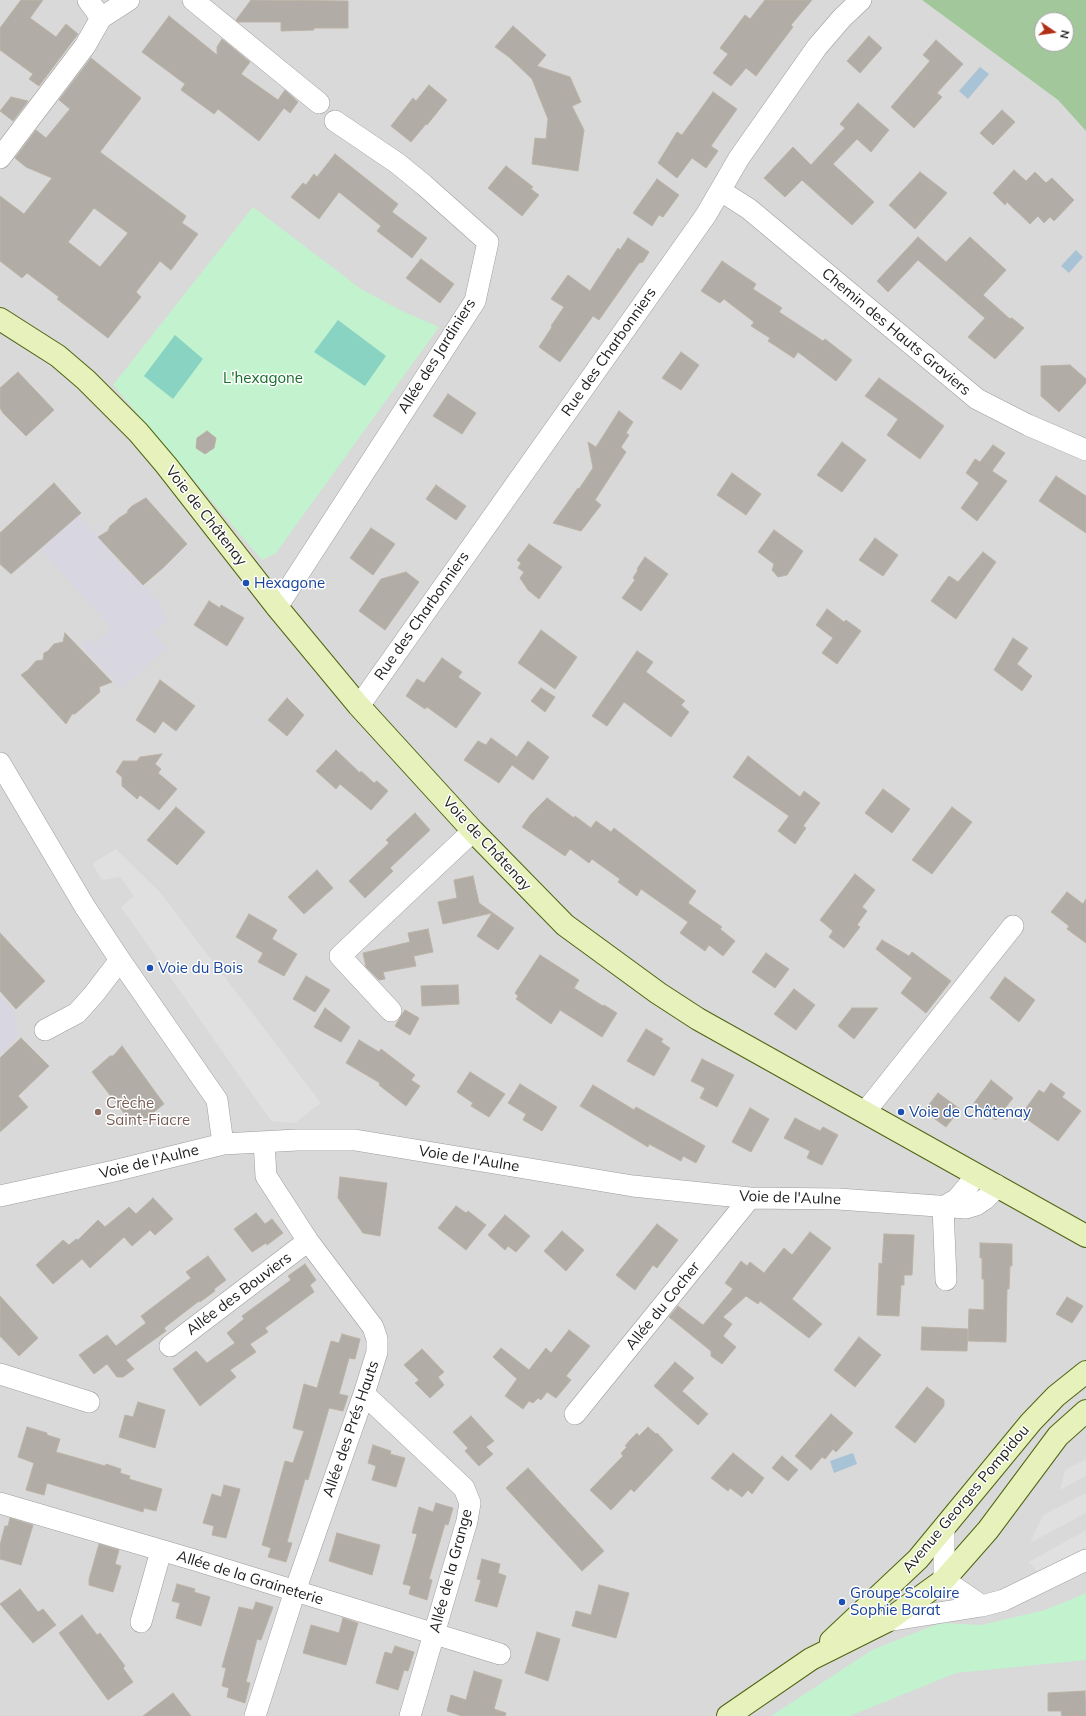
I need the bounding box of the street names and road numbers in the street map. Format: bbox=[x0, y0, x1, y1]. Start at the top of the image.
street label: Chemin des Hauts Graviers bbox=[818, 264, 974, 400]
street label: Rue des Charbonniers bbox=[558, 284, 660, 420]
street label: Allée des Jardiniers bbox=[394, 295, 480, 417]
street label: Voie de Châtenay bbox=[161, 462, 251, 570]
street label: Rue des Charbonniers bbox=[371, 548, 473, 684]
street label: Voie de Châtenay bbox=[439, 793, 535, 895]
street label: Voie de l'Aulne bbox=[97, 1141, 201, 1183]
street label: Voie de l'Aulne bbox=[417, 1142, 521, 1176]
street label: Voie de l'Aulne bbox=[739, 1187, 841, 1209]
street label: Allée des Bouviers bbox=[183, 1249, 295, 1339]
street label: Allée du Cocher bbox=[622, 1258, 704, 1354]
street label: Allée des Prés Hauts bbox=[319, 1358, 383, 1500]
street label: Avenue Georges Pompidou bbox=[899, 1421, 1033, 1577]
street label: Allée de la Grange bbox=[426, 1507, 476, 1635]
street label: Allée de la Graineterie bbox=[175, 1547, 325, 1609]

